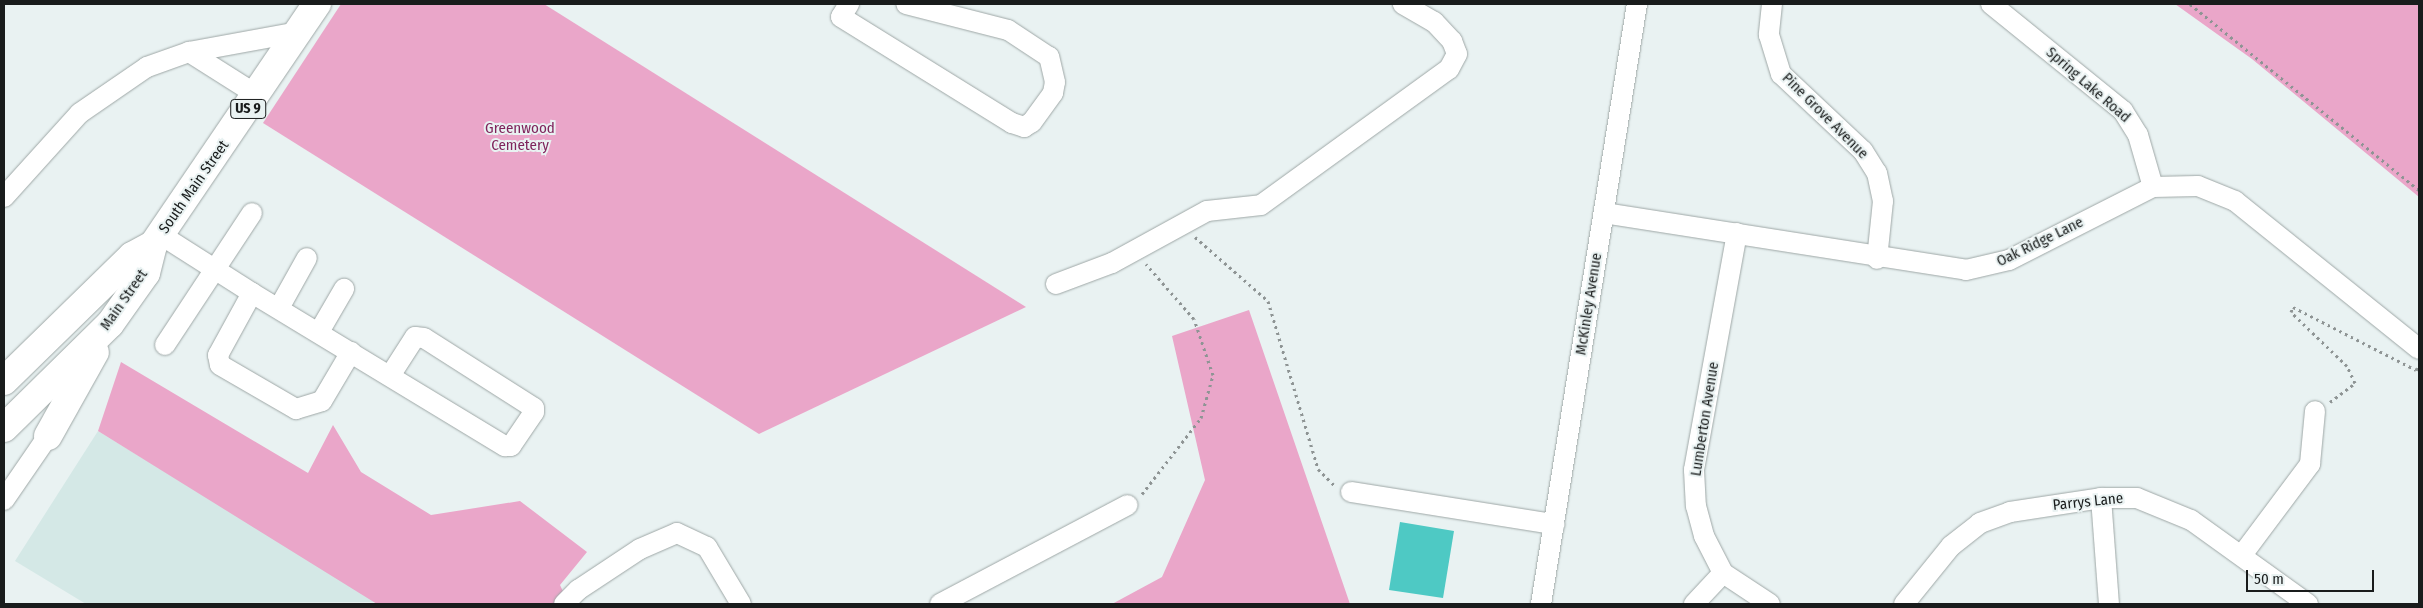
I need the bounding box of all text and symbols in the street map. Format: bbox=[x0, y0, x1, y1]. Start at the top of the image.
street label: Spring Lake Road bbox=[2042, 44, 2134, 126]
street label: Pine Grove Avenue bbox=[1778, 69, 1872, 163]
road number: US 9 bbox=[229, 98, 267, 120]
park label: Greenwood Cemetery bbox=[485, 119, 555, 154]
street label: South Main Street bbox=[155, 137, 233, 237]
street label: Oak Ridge Lane bbox=[1994, 213, 2086, 271]
street label: McKinley Avenue bbox=[1572, 252, 1606, 356]
street label: Main Street bbox=[97, 266, 151, 334]
street label: Lumberton Avenue bbox=[1687, 361, 1723, 477]
street label: Parrys Lane bbox=[2052, 489, 2124, 515]
scale bar bbox=[2248, 560, 2376, 592]
text: 50 m bbox=[2254, 570, 2284, 588]

